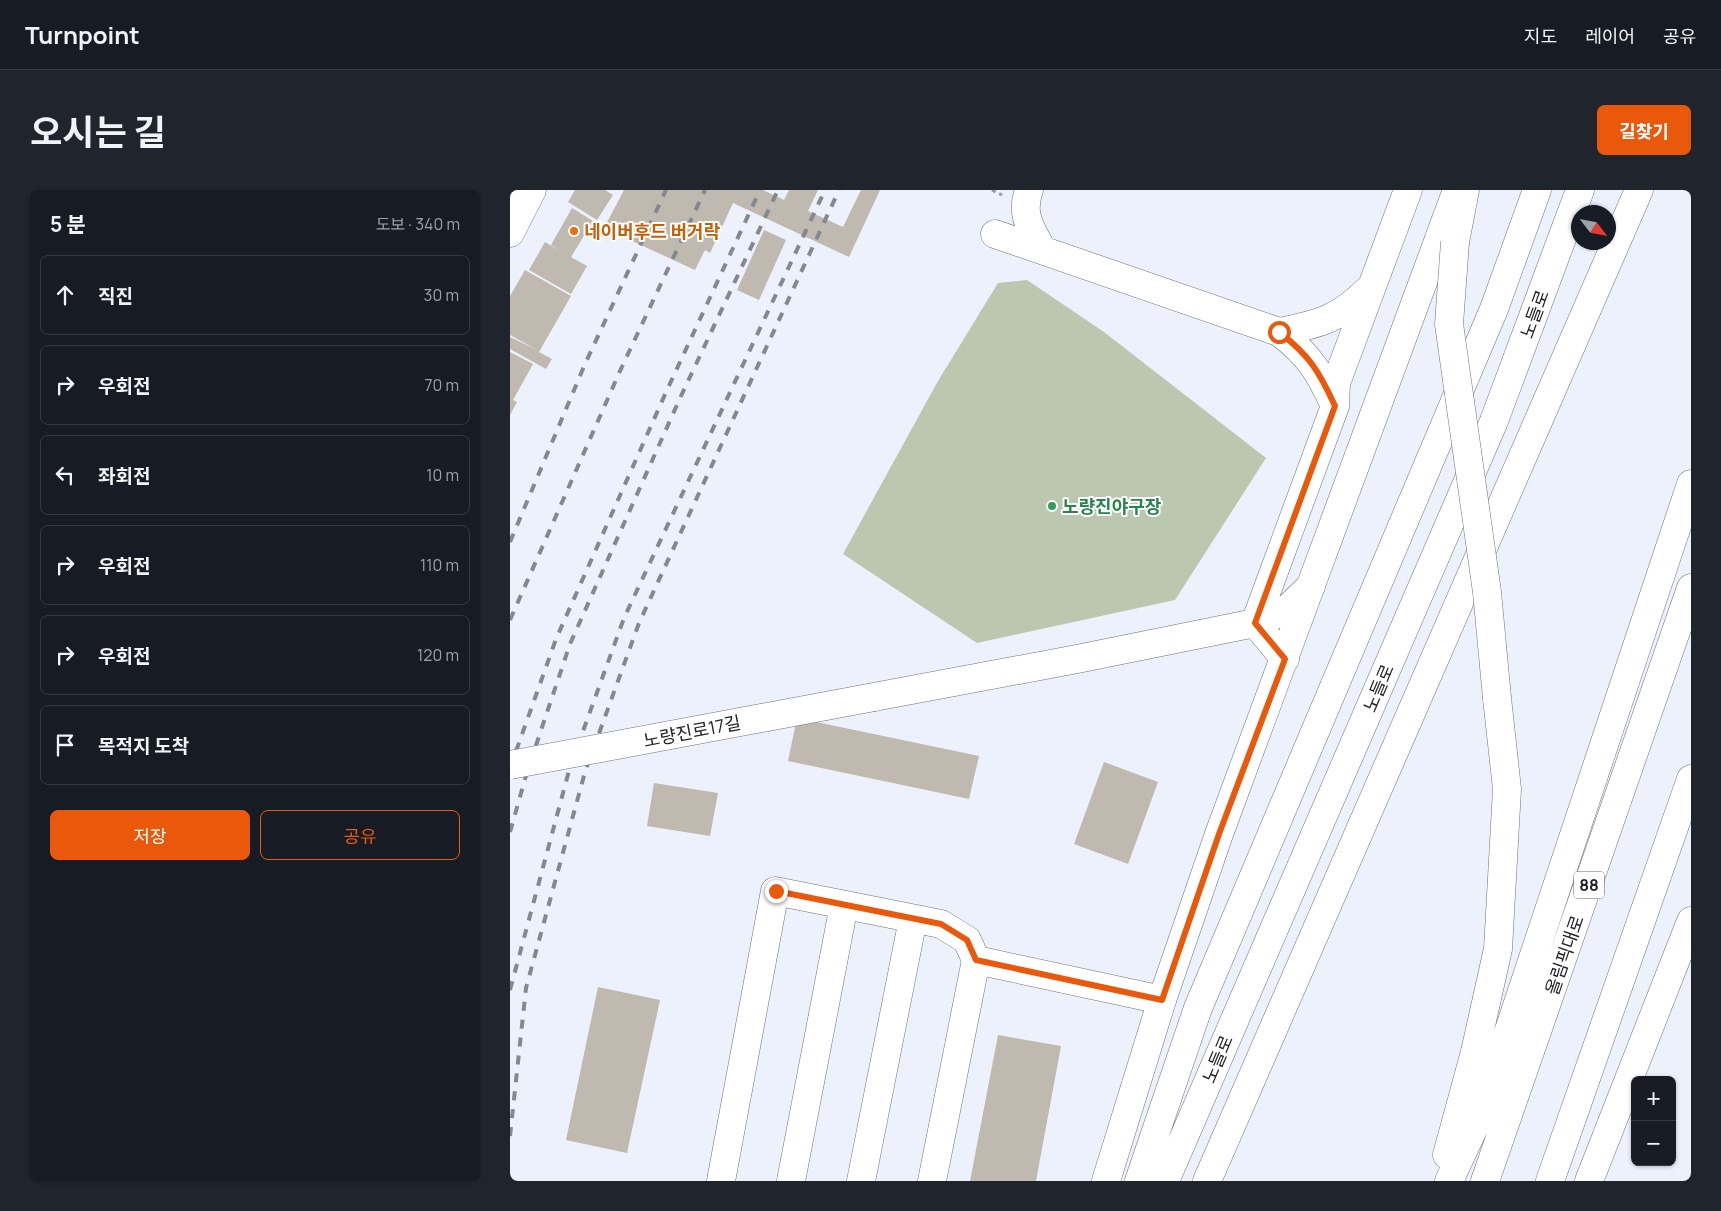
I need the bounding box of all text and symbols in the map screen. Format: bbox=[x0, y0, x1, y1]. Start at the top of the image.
text: Turnpoint bbox=[25, 18, 140, 51]
text: 지도 bbox=[1524, 24, 1557, 48]
text: 레이어 bbox=[1585, 24, 1635, 48]
text: 공유 bbox=[1663, 24, 1696, 48]
button: 길찾기 bbox=[1597, 105, 1691, 155]
text: 오시는 길 bbox=[30, 108, 166, 156]
north arrow bbox=[1571, 205, 1616, 250]
text: 5 분 bbox=[50, 210, 86, 238]
text: 도보 · 340 m bbox=[376, 213, 460, 235]
place label: 네이버후드 버거락 bbox=[584, 219, 721, 243]
marker: 네이버후드 버거락 bbox=[568, 225, 580, 237]
icon: ahead bbox=[51, 281, 79, 309]
text: 직진 bbox=[98, 283, 133, 309]
text: 30 m bbox=[424, 284, 459, 306]
street label: 노들로 bbox=[1514, 287, 1554, 341]
route start bbox=[1268, 321, 1291, 344]
icon: right bbox=[51, 371, 79, 399]
text: 우회전 bbox=[98, 373, 150, 399]
text: 70 m bbox=[424, 374, 459, 396]
icon: left bbox=[51, 461, 79, 489]
text: 좌회전 bbox=[98, 463, 150, 489]
text: 10 m bbox=[426, 464, 459, 486]
place label: 노량진야구장 bbox=[1062, 494, 1162, 518]
marker: 노량진야구장 bbox=[1046, 500, 1058, 512]
icon: right bbox=[51, 551, 79, 579]
text: 우회전 bbox=[98, 553, 150, 579]
text: 110 m bbox=[420, 554, 459, 576]
icon: right bbox=[51, 641, 79, 669]
text: 우회전 bbox=[98, 643, 150, 669]
text: 120 m bbox=[417, 644, 459, 666]
street label: 노들로 bbox=[1357, 660, 1399, 716]
street label: 노량진로17길 bbox=[641, 710, 743, 752]
icon: arrive bbox=[51, 731, 79, 759]
text: 목적지 도착 bbox=[98, 733, 189, 759]
button: 저장 bbox=[50, 810, 250, 860]
button: 공유 bbox=[260, 810, 460, 860]
road number: 88 bbox=[1574, 872, 1604, 898]
route end bbox=[765, 880, 788, 903]
street label: 올림픽대로 bbox=[1539, 912, 1589, 998]
street label: 노들로 bbox=[1196, 1031, 1238, 1087]
map controls bbox=[1631, 1076, 1676, 1166]
button: + bbox=[1631, 1076, 1676, 1121]
button: − bbox=[1631, 1121, 1676, 1166]

